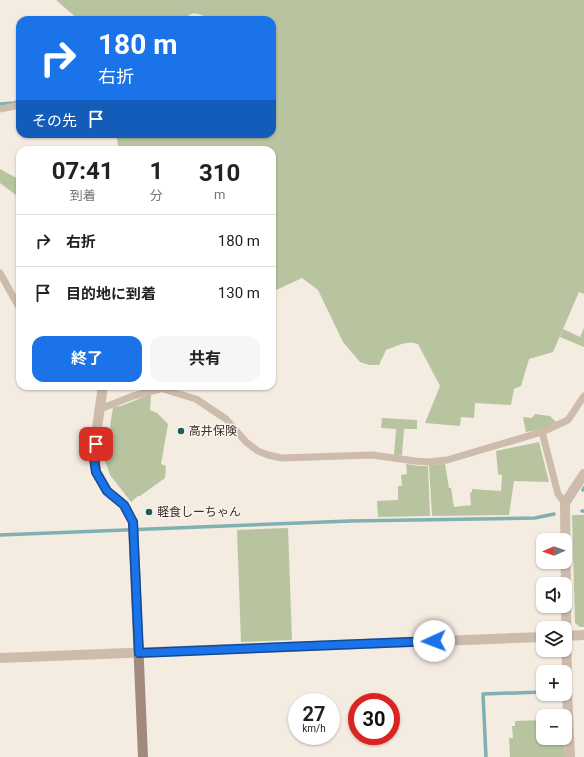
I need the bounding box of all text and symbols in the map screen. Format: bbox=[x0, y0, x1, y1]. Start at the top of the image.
text: 180 m bbox=[98, 28, 177, 61]
icon: right bbox=[32, 32, 84, 84]
text: 右折 bbox=[98, 66, 134, 87]
icon: arrive bbox=[85, 108, 107, 130]
text: その先 bbox=[32, 112, 77, 130]
text: 07:41 bbox=[52, 157, 114, 185]
text: 1 bbox=[149, 157, 163, 185]
text: 310 bbox=[199, 159, 240, 187]
text: m bbox=[214, 187, 225, 202]
text: 到着 bbox=[70, 188, 96, 203]
text: 分 bbox=[150, 188, 163, 203]
icon: right bbox=[32, 230, 54, 252]
text: 180 m bbox=[218, 232, 260, 250]
text: 右折 bbox=[66, 233, 96, 251]
icon: arrive bbox=[32, 282, 54, 304]
text: 130 m bbox=[218, 284, 260, 302]
text: 目的地に到着 bbox=[66, 285, 156, 303]
button: 終了 bbox=[32, 336, 142, 382]
button: 共有 bbox=[150, 336, 260, 382]
place label: 高井保険 bbox=[189, 424, 237, 438]
marker: 高井保険 bbox=[176, 426, 186, 436]
pin bbox=[79, 427, 113, 461]
icon: arrive bbox=[85, 433, 107, 455]
place label: 軽食しーちゃん bbox=[157, 505, 241, 519]
marker: 軽食しーちゃん bbox=[144, 507, 154, 517]
north arrow bbox=[536, 533, 572, 569]
map controls bbox=[536, 533, 572, 745]
button: sound bbox=[536, 577, 572, 613]
position arrow bbox=[413, 620, 455, 662]
button: layers bbox=[536, 621, 572, 657]
button: + bbox=[536, 665, 572, 701]
speed limit sign: 30 bbox=[348, 693, 400, 745]
text: 27 bbox=[303, 702, 325, 726]
button: − bbox=[536, 709, 572, 745]
text: km/h bbox=[302, 723, 326, 734]

